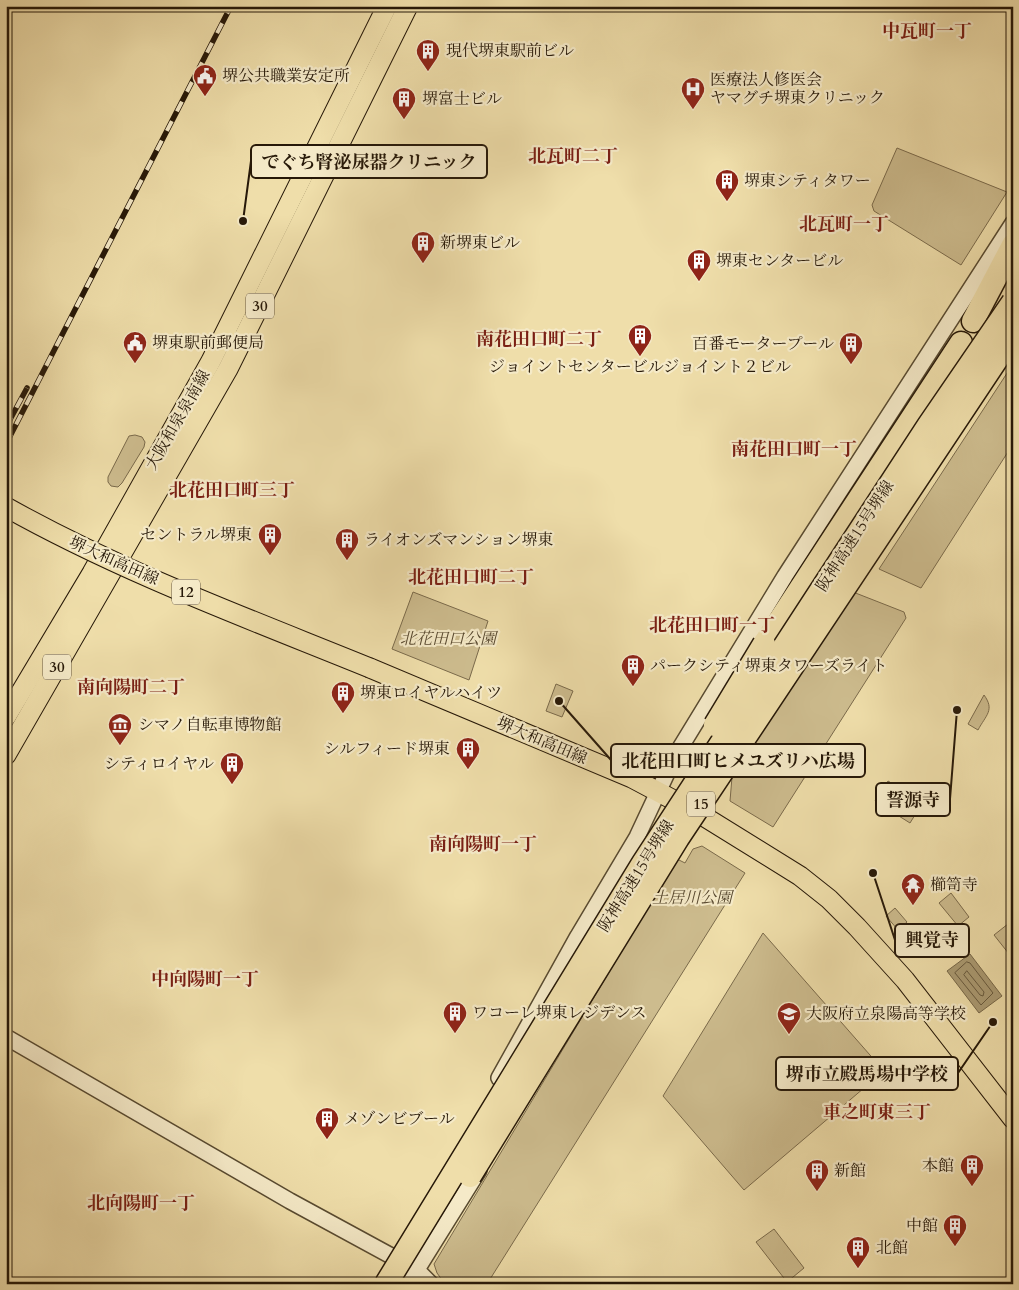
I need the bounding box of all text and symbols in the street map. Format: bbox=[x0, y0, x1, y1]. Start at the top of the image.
district label: 中瓦町一丁 bbox=[882, 19, 972, 44]
building icon: 現代堺東駅前ビル bbox=[415, 38, 441, 72]
place label: 現代堺東駅前ビル bbox=[446, 40, 574, 62]
public building icon: 堺公共職業安定所 bbox=[192, 63, 218, 97]
place label: 堺公共職業安定所 bbox=[222, 65, 350, 87]
place label: 医療法人修医会 ヤマグチ堺東クリニック bbox=[710, 69, 885, 109]
hospital icon: 医療法人修医会 ヤマグチ堺東クリニック bbox=[680, 76, 706, 110]
building icon: 堺富士ビル bbox=[391, 86, 417, 120]
place label: 堺富士ビル bbox=[422, 88, 502, 110]
district label: 北瓦町二丁 bbox=[528, 144, 618, 169]
callout: でぐち腎泌尿器クリニック bbox=[251, 145, 487, 178]
text: でぐち腎泌尿器クリニック bbox=[262, 150, 476, 175]
building icon: 堺東シティタワー bbox=[714, 168, 740, 202]
place label: 堺東シティタワー bbox=[744, 170, 871, 192]
district label: 北瓦町一丁 bbox=[799, 212, 889, 237]
building icon: 新堺東ビル bbox=[410, 230, 436, 264]
place label: 新堺東ビル bbox=[440, 232, 520, 254]
building icon: 堺東センタービル bbox=[686, 248, 712, 282]
place label: 堺東センタービル bbox=[716, 250, 843, 272]
road number: 30 bbox=[246, 294, 274, 318]
building icon: ジョイントセンタービルジョイント２ビル bbox=[627, 323, 653, 357]
district label: 南花田口町二丁 bbox=[476, 327, 602, 352]
public building icon: 堺東駅前郵便局 bbox=[122, 330, 148, 364]
building icon: 百番モータープール bbox=[838, 331, 864, 365]
place label: 堺東駅前郵便局 bbox=[152, 332, 264, 354]
place label: 百番モータープール bbox=[692, 333, 834, 355]
place label: ジョイントセンタービルジョイント２ビル bbox=[489, 356, 791, 378]
street label: 大阪和泉泉南線 bbox=[140, 366, 216, 474]
district label: 南花田口町一丁 bbox=[731, 437, 857, 462]
street label: 阪神高速15号堺線 bbox=[811, 476, 899, 596]
district label: 北花田口町三丁 bbox=[169, 478, 295, 503]
building icon: セントラル堺東 bbox=[257, 522, 283, 556]
place label: セントラル堺東 bbox=[140, 524, 252, 546]
building icon: ライオンズマンション堺東 bbox=[334, 527, 360, 561]
place label: ライオンズマンション堺東 bbox=[364, 529, 554, 551]
street label: 堺大和高田線 bbox=[66, 531, 162, 591]
district label: 北花田口町二丁 bbox=[408, 565, 534, 590]
road number: 12 bbox=[172, 580, 200, 604]
district label: 北花田口町一丁 bbox=[649, 613, 775, 638]
park label: 北花田口公園 bbox=[400, 628, 499, 650]
building icon: パークシティ堺東タワーズライト bbox=[620, 653, 646, 687]
road number: 30 bbox=[43, 654, 71, 680]
place label: パークシティ堺東タワーズライト bbox=[650, 655, 887, 677]
district label: 南向陽町二丁 bbox=[77, 675, 185, 700]
building icon: 堺東ロイヤルハイツ bbox=[330, 680, 356, 714]
place label: 堺東ロイヤルハイツ bbox=[360, 682, 502, 704]
museum icon: シマノ自転車博物館 bbox=[107, 712, 133, 746]
street label: 堺大和高田線 bbox=[494, 712, 590, 770]
place label: シマノ自転車博物館 bbox=[138, 714, 282, 736]
building icon: シルフィード堺東 bbox=[455, 736, 481, 770]
place label: シルフィード堺東 bbox=[324, 738, 450, 760]
callout: 北花田口町ヒメユズリハ広場 bbox=[611, 744, 865, 777]
text: 北花田口町ヒメユズリハ広場 bbox=[621, 749, 855, 774]
building icon: シティロイヤル bbox=[219, 751, 245, 785]
place label: シティロイヤル bbox=[104, 753, 214, 775]
callout: 誓源寺 bbox=[876, 783, 950, 816]
text: 誓源寺 bbox=[886, 788, 940, 813]
road number: 15 bbox=[687, 792, 715, 816]
street label: 阪神高速15号堺線 bbox=[593, 816, 679, 936]
district label: 南向陽町一丁 bbox=[429, 832, 537, 857]
temple icon: 櫛笥寺 bbox=[900, 872, 926, 906]
place label: 櫛笥寺 bbox=[930, 874, 978, 896]
park label: 土居川公園 bbox=[652, 887, 735, 909]
callout: 興覚寺 bbox=[895, 924, 969, 957]
text: 興覚寺 bbox=[905, 928, 959, 953]
district label: 中向陽町一丁 bbox=[151, 967, 259, 992]
building icon: ワコーレ堺東レジデンス bbox=[442, 1000, 468, 1034]
school or university icon: 大阪府立泉陽高等学校 bbox=[776, 1001, 802, 1035]
place label: ワコーレ堺東レジデンス bbox=[472, 1002, 646, 1024]
place label: 大阪府立泉陽高等学校 bbox=[806, 1003, 966, 1025]
callout: 堺市立殿馬場中学校 bbox=[776, 1057, 958, 1090]
text: 堺市立殿馬場中学校 bbox=[786, 1062, 948, 1087]
district label: 車之町東三丁 bbox=[823, 1100, 931, 1125]
building icon: メゾンビブール bbox=[314, 1106, 340, 1140]
place label: メゾンビブール bbox=[344, 1108, 455, 1130]
building icon: 本館 bbox=[959, 1153, 985, 1187]
place label: 本館 bbox=[922, 1155, 954, 1177]
building icon: 新館 bbox=[804, 1158, 830, 1192]
place label: 新館 bbox=[834, 1160, 866, 1182]
district label: 北向陽町一丁 bbox=[87, 1191, 195, 1216]
building icon: 中館 bbox=[942, 1213, 968, 1247]
place label: 中館 bbox=[906, 1215, 938, 1237]
building icon: 北館 bbox=[845, 1235, 871, 1269]
place label: 北館 bbox=[876, 1237, 908, 1259]

